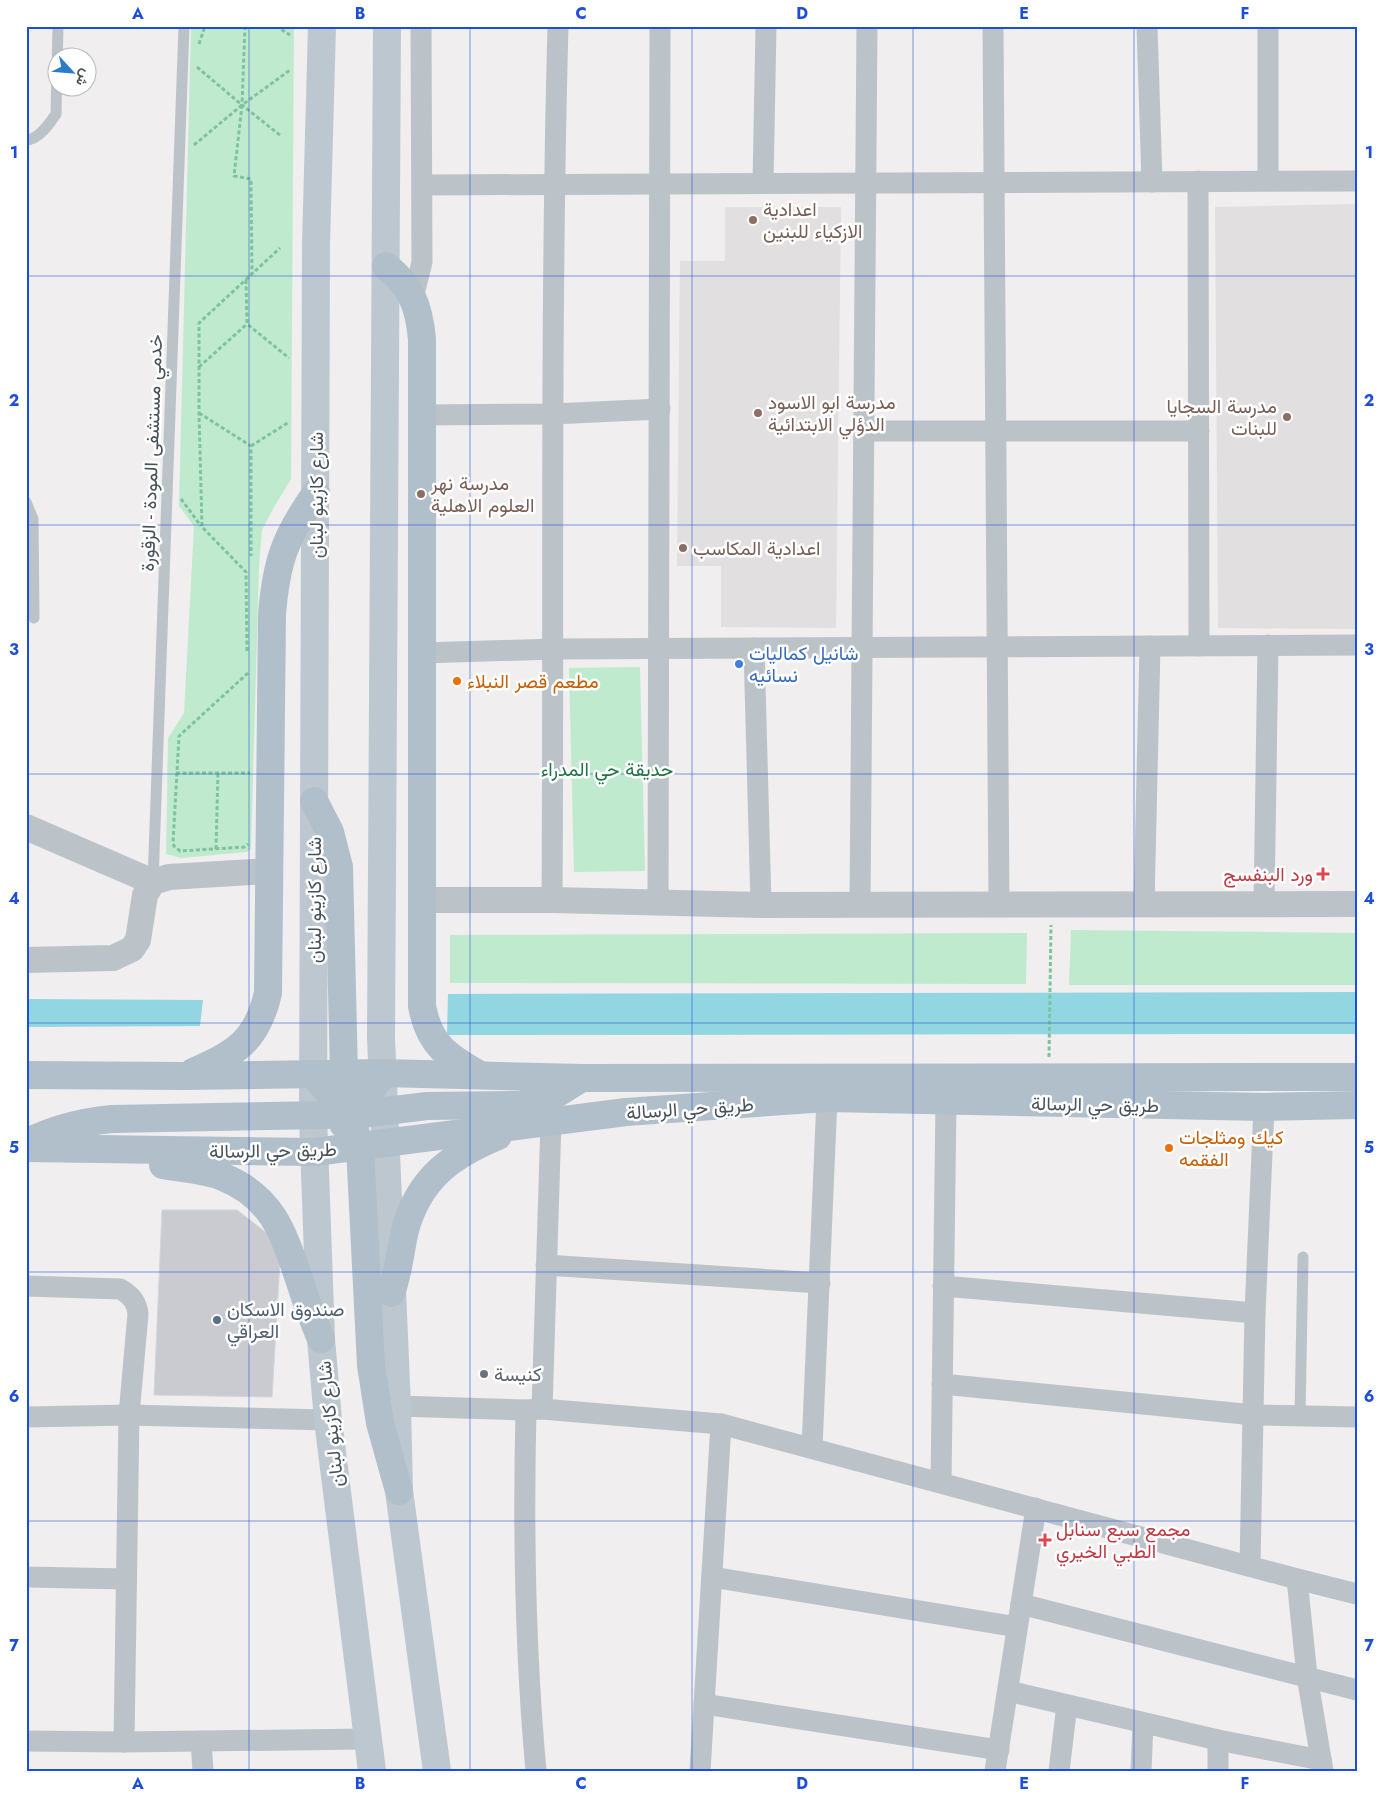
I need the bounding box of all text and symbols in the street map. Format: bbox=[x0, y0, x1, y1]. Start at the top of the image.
text: A bbox=[131, 2, 144, 25]
text: B bbox=[355, 2, 365, 25]
text: C bbox=[575, 2, 587, 25]
text: D bbox=[796, 2, 808, 25]
text: E bbox=[1019, 2, 1029, 25]
text: F bbox=[1241, 2, 1249, 25]
north arrow bbox=[48, 48, 98, 98]
text: ش bbox=[71, 66, 96, 90]
text: 1 bbox=[10, 141, 18, 164]
text: 1 bbox=[1365, 141, 1373, 164]
place label: اعدادية الازكياء للبنين bbox=[763, 196, 862, 245]
marker: اعدادية الازكياء للبنين bbox=[747, 214, 759, 226]
street label: خدمي مستشفى المودة - الزقورة bbox=[134, 334, 171, 572]
text: 2 bbox=[9, 389, 19, 412]
place label: مدرسة ابو الاسود الدؤلي الابتدائية bbox=[768, 389, 896, 440]
text: 2 bbox=[1364, 389, 1374, 412]
place label: مدرسة السجايا للبنات bbox=[1166, 393, 1277, 442]
marker: مدرسة ابو الاسود الدؤلي الابتدائية bbox=[752, 407, 764, 419]
marker: مدرسة السجايا للبنات bbox=[1281, 411, 1293, 423]
street label: شارع كازينو لبنان bbox=[303, 432, 330, 558]
place label: مدرسة نهر العلوم الاهلية bbox=[430, 470, 534, 519]
marker: مدرسة نهر العلوم الاهلية bbox=[415, 488, 427, 500]
place label: اعدادية المكاسب bbox=[693, 535, 820, 562]
marker: اعدادية المكاسب bbox=[677, 542, 689, 554]
text: 3 bbox=[9, 638, 19, 661]
text: 3 bbox=[1364, 638, 1374, 661]
place label: شانيل كماليات نسائيه bbox=[749, 640, 859, 689]
marker: شانيل كماليات نسائيه bbox=[733, 658, 745, 670]
place label: مطعم قصر النبلاء bbox=[467, 668, 599, 695]
marker: مطعم قصر النبلاء bbox=[451, 675, 463, 687]
park label: حديقة حي المدراء bbox=[541, 756, 673, 785]
street label: شارع كازينو لبنان bbox=[301, 837, 328, 963]
place label: ورد البنفسج bbox=[1223, 861, 1313, 888]
marker: ورد البنفسج bbox=[1317, 868, 1329, 880]
text: 4 bbox=[8, 887, 20, 910]
text: 4 bbox=[1363, 887, 1375, 910]
street label: طريق حي الرسالة bbox=[1031, 1090, 1159, 1121]
street label: طريق حي الرسالة bbox=[625, 1091, 755, 1128]
place label: كيك ومثلجات الفقمه bbox=[1179, 1124, 1284, 1173]
text: 5 bbox=[9, 1136, 19, 1159]
street label: طريق حي الرسالة bbox=[209, 1136, 337, 1167]
text: 5 bbox=[1364, 1136, 1374, 1159]
marker: كيك ومثلجات الفقمه bbox=[1163, 1142, 1175, 1154]
place label: صندوق الاسكان العراقي bbox=[227, 1296, 344, 1347]
marker: صندوق الاسكان العراقي bbox=[211, 1314, 223, 1326]
street label: شارع كازينو لبنان bbox=[310, 1360, 351, 1488]
place label: كنيسة bbox=[494, 1361, 542, 1388]
marker: كنيسة bbox=[478, 1368, 490, 1380]
text: 6 bbox=[9, 1385, 19, 1408]
text: 6 bbox=[1364, 1385, 1374, 1408]
place label: مجمع سبع سنابل الطبي الخيري bbox=[1056, 1516, 1190, 1567]
marker: مجمع سبع سنابل الطبي الخيري bbox=[1038, 1533, 1052, 1547]
text: 7 bbox=[9, 1634, 19, 1657]
text: 7 bbox=[1364, 1634, 1374, 1657]
text: A bbox=[131, 1772, 144, 1795]
text: B bbox=[355, 1772, 365, 1795]
text: C bbox=[575, 1772, 587, 1795]
text: D bbox=[796, 1772, 808, 1795]
text: E bbox=[1019, 1772, 1029, 1795]
text: F bbox=[1241, 1772, 1249, 1795]

